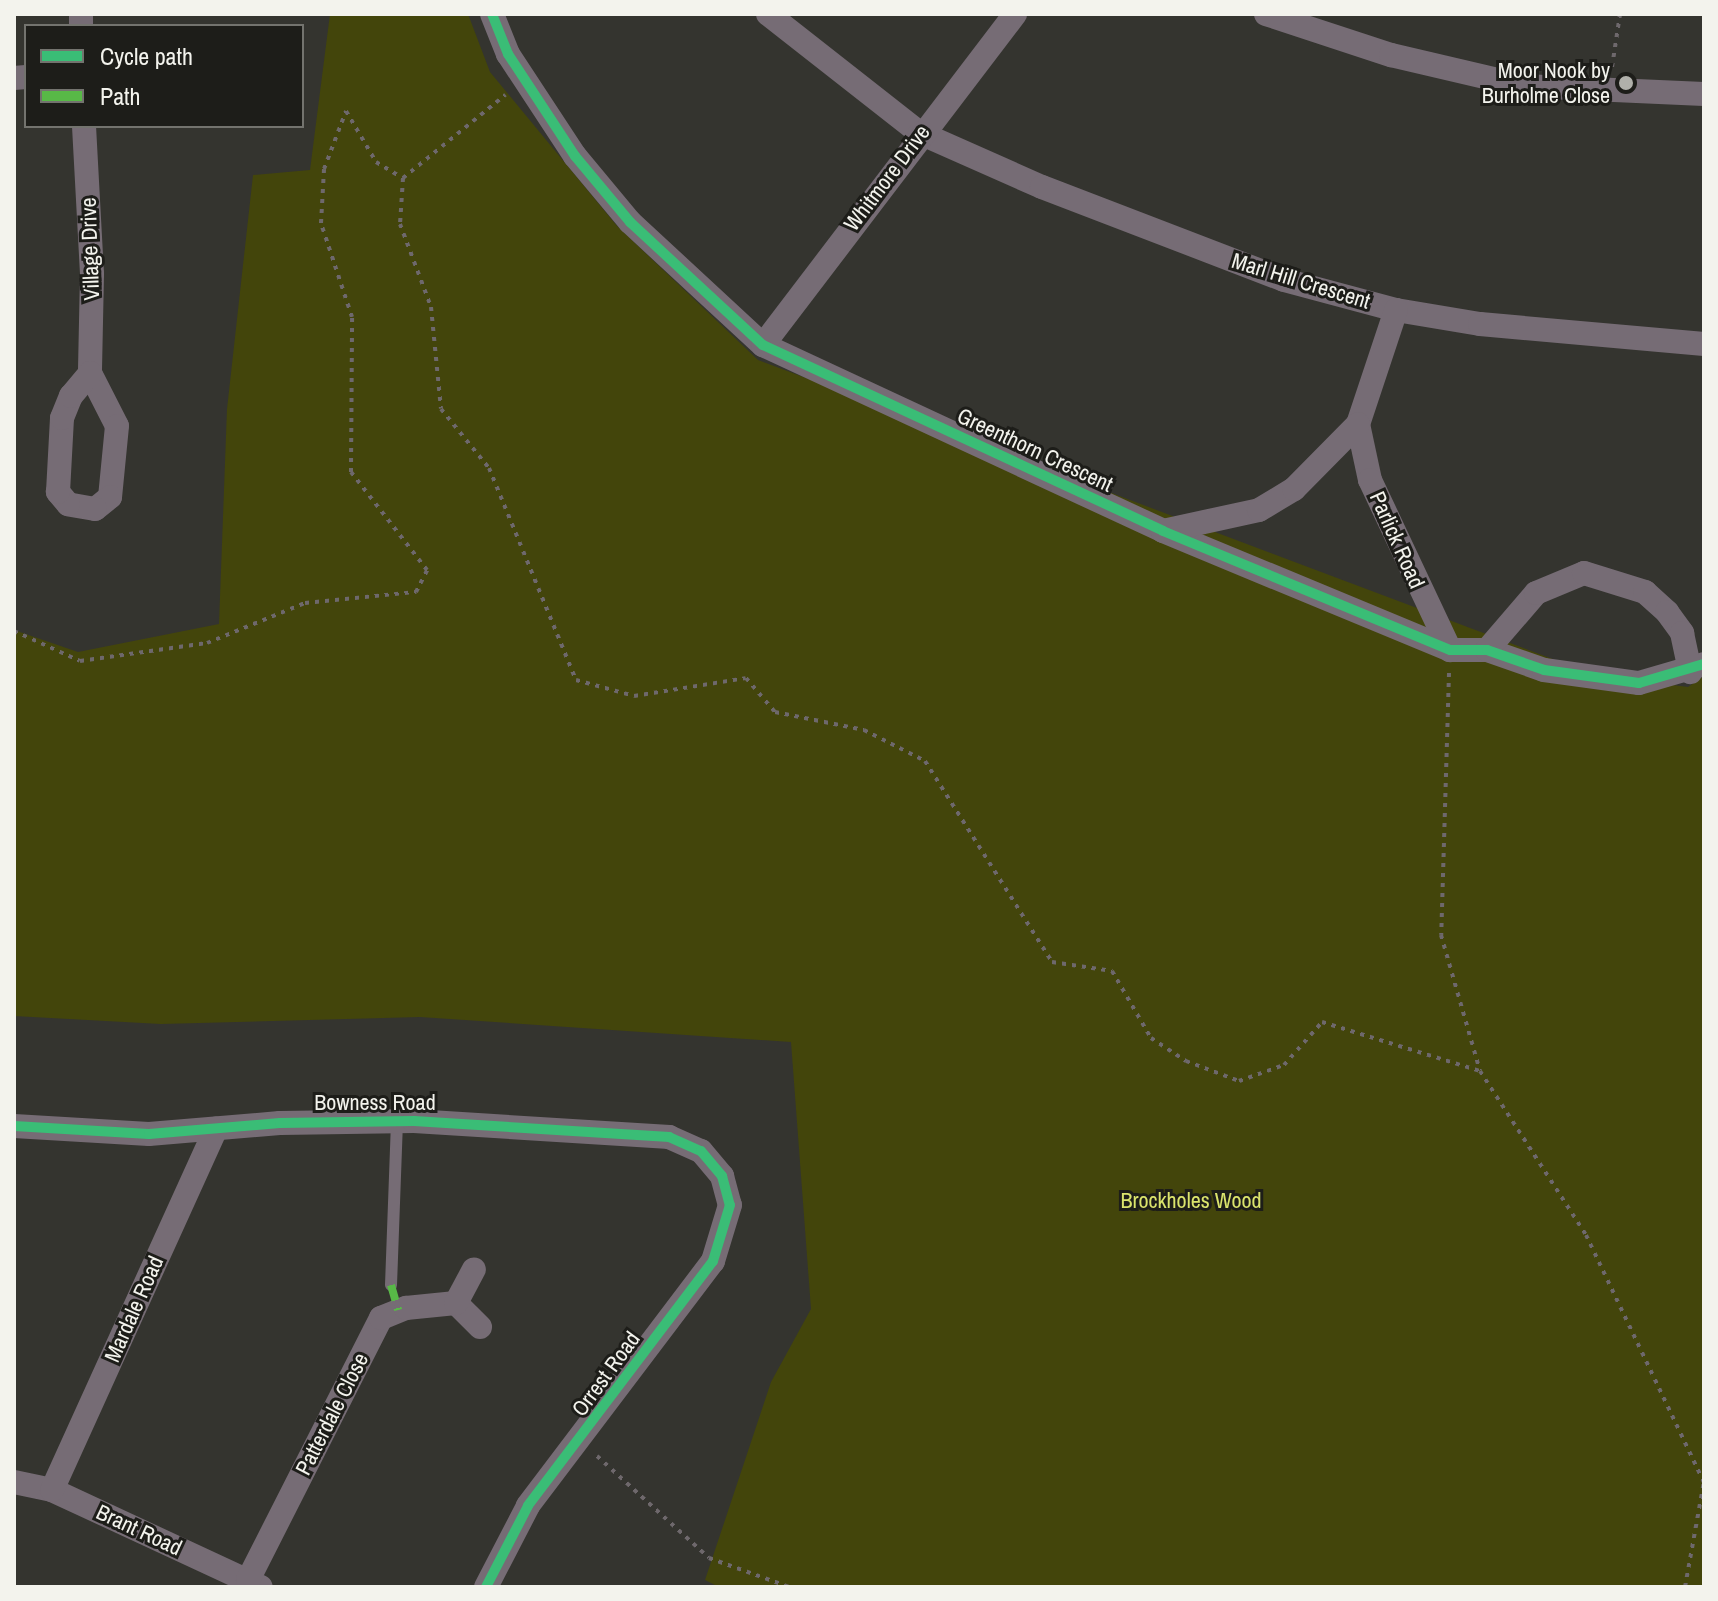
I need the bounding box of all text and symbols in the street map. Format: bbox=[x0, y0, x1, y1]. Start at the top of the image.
legend bbox=[24, 24, 304, 128]
text: Cycle path bbox=[100, 40, 193, 72]
place label: Moor Nook by Burholme Close bbox=[1482, 57, 1610, 108]
marker: Moor Nook by Burholme Close bbox=[1617, 74, 1635, 92]
text: Path bbox=[100, 80, 141, 112]
street label: Whitmore Drive bbox=[838, 120, 936, 236]
street label: Village Drive bbox=[75, 197, 105, 301]
street label: Marl Hill Crescent bbox=[1229, 247, 1373, 315]
street label: Greenthorn Crescent bbox=[953, 402, 1117, 498]
street label: Parlick Road bbox=[1364, 487, 1430, 593]
street label: Bowness Road bbox=[314, 1090, 436, 1116]
park label: Brockholes Wood bbox=[1120, 1188, 1262, 1214]
street label: Mardale Road bbox=[99, 1252, 169, 1366]
street label: Orrest Road bbox=[566, 1326, 646, 1422]
street label: Patterdale Close bbox=[290, 1349, 374, 1479]
street label: Brant Road bbox=[92, 1499, 186, 1561]

